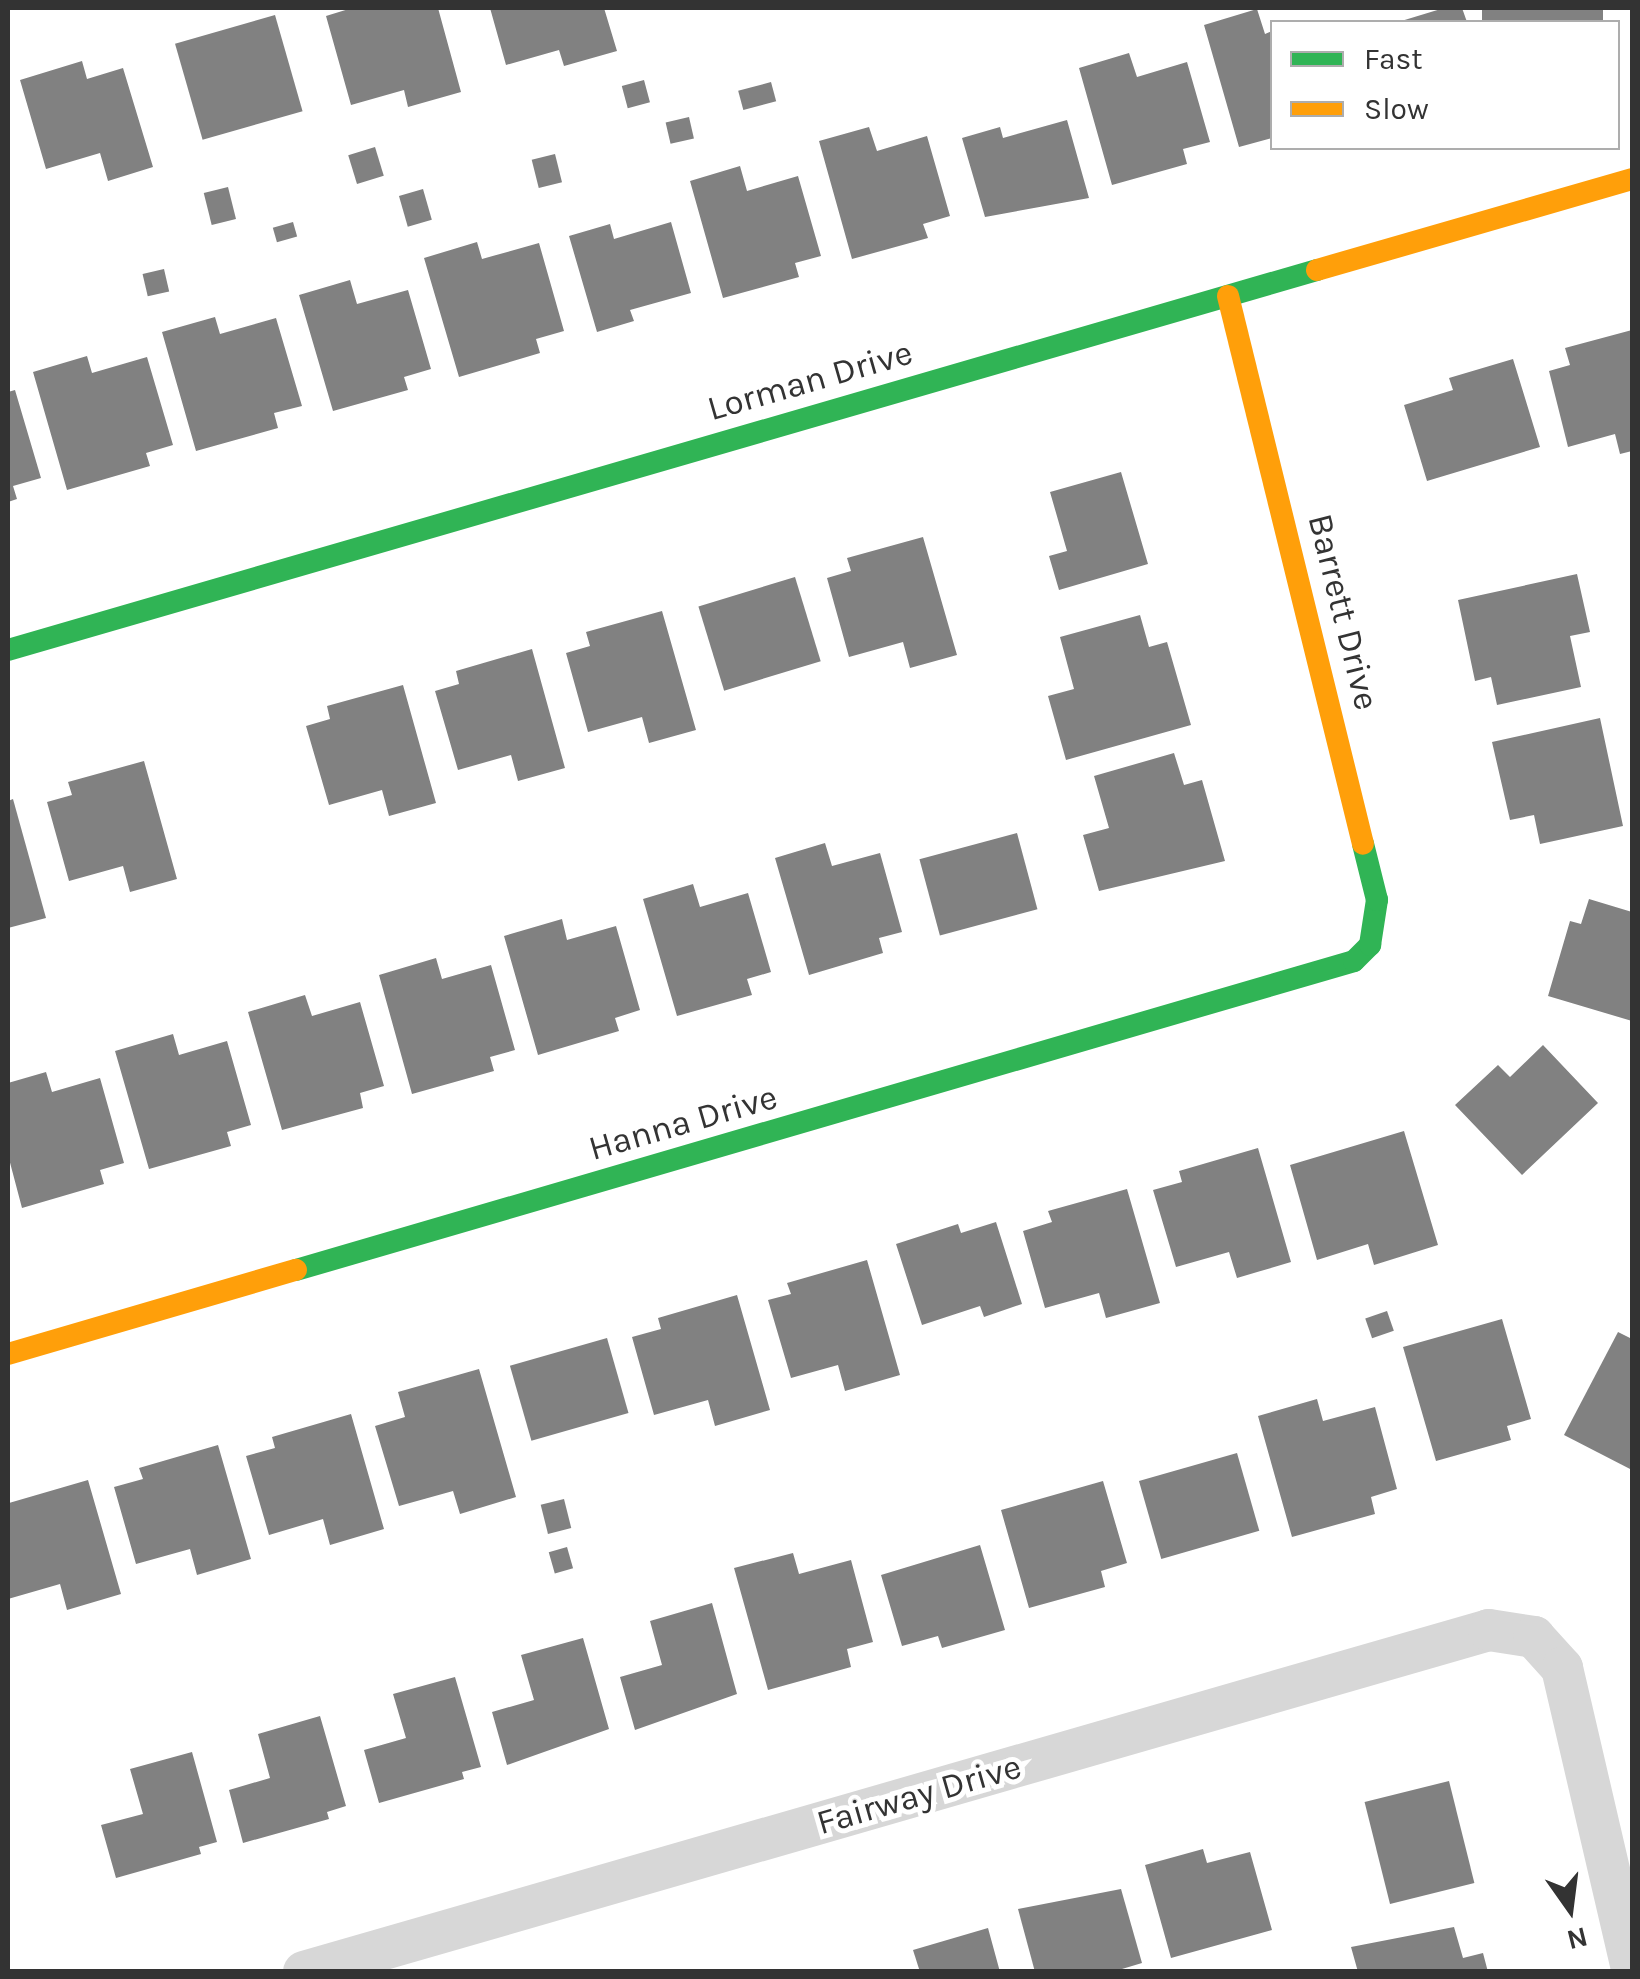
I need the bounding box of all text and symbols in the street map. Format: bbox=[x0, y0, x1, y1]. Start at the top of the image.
legend bbox=[1270, 20, 1620, 150]
text: Fast bbox=[1364, 41, 1423, 77]
text: Slow bbox=[1364, 91, 1429, 127]
street label: Lorman Drive bbox=[703, 332, 917, 430]
street label: Barrett Drive bbox=[1298, 510, 1388, 714]
street label: Hanna Drive bbox=[584, 1076, 782, 1170]
street label: Fairway Drive bbox=[812, 1746, 1026, 1844]
north arrow bbox=[1520, 1859, 1620, 1959]
text: N bbox=[1564, 1920, 1591, 1957]

